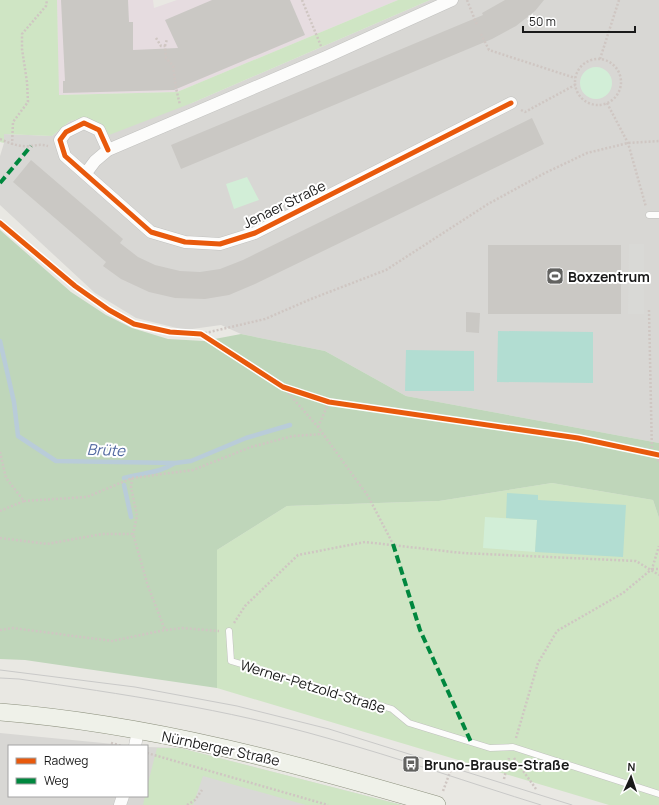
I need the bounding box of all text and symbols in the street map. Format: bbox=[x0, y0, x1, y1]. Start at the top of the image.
scale bar bbox=[523, 8, 635, 34]
text: 50 m bbox=[529, 13, 556, 30]
street label: Jenaer Straße bbox=[239, 176, 329, 232]
sports icon: Boxzentrum bbox=[545, 266, 565, 286]
place label: Boxzentrum bbox=[568, 267, 650, 286]
water label: Brüte bbox=[87, 439, 127, 461]
street label: Werner-Petzold-Straße bbox=[238, 655, 388, 717]
street label: Nürnberger Straße bbox=[160, 726, 282, 770]
legend bbox=[8, 745, 148, 797]
text: Radweg bbox=[44, 752, 88, 769]
bus stop icon: Bruno-Brause-Straße bbox=[401, 754, 421, 774]
place label: Bruno-Brause-Straße bbox=[424, 755, 569, 774]
north arrow bbox=[611, 757, 651, 797]
text: N bbox=[627, 759, 636, 774]
text: Weg bbox=[44, 772, 69, 789]

